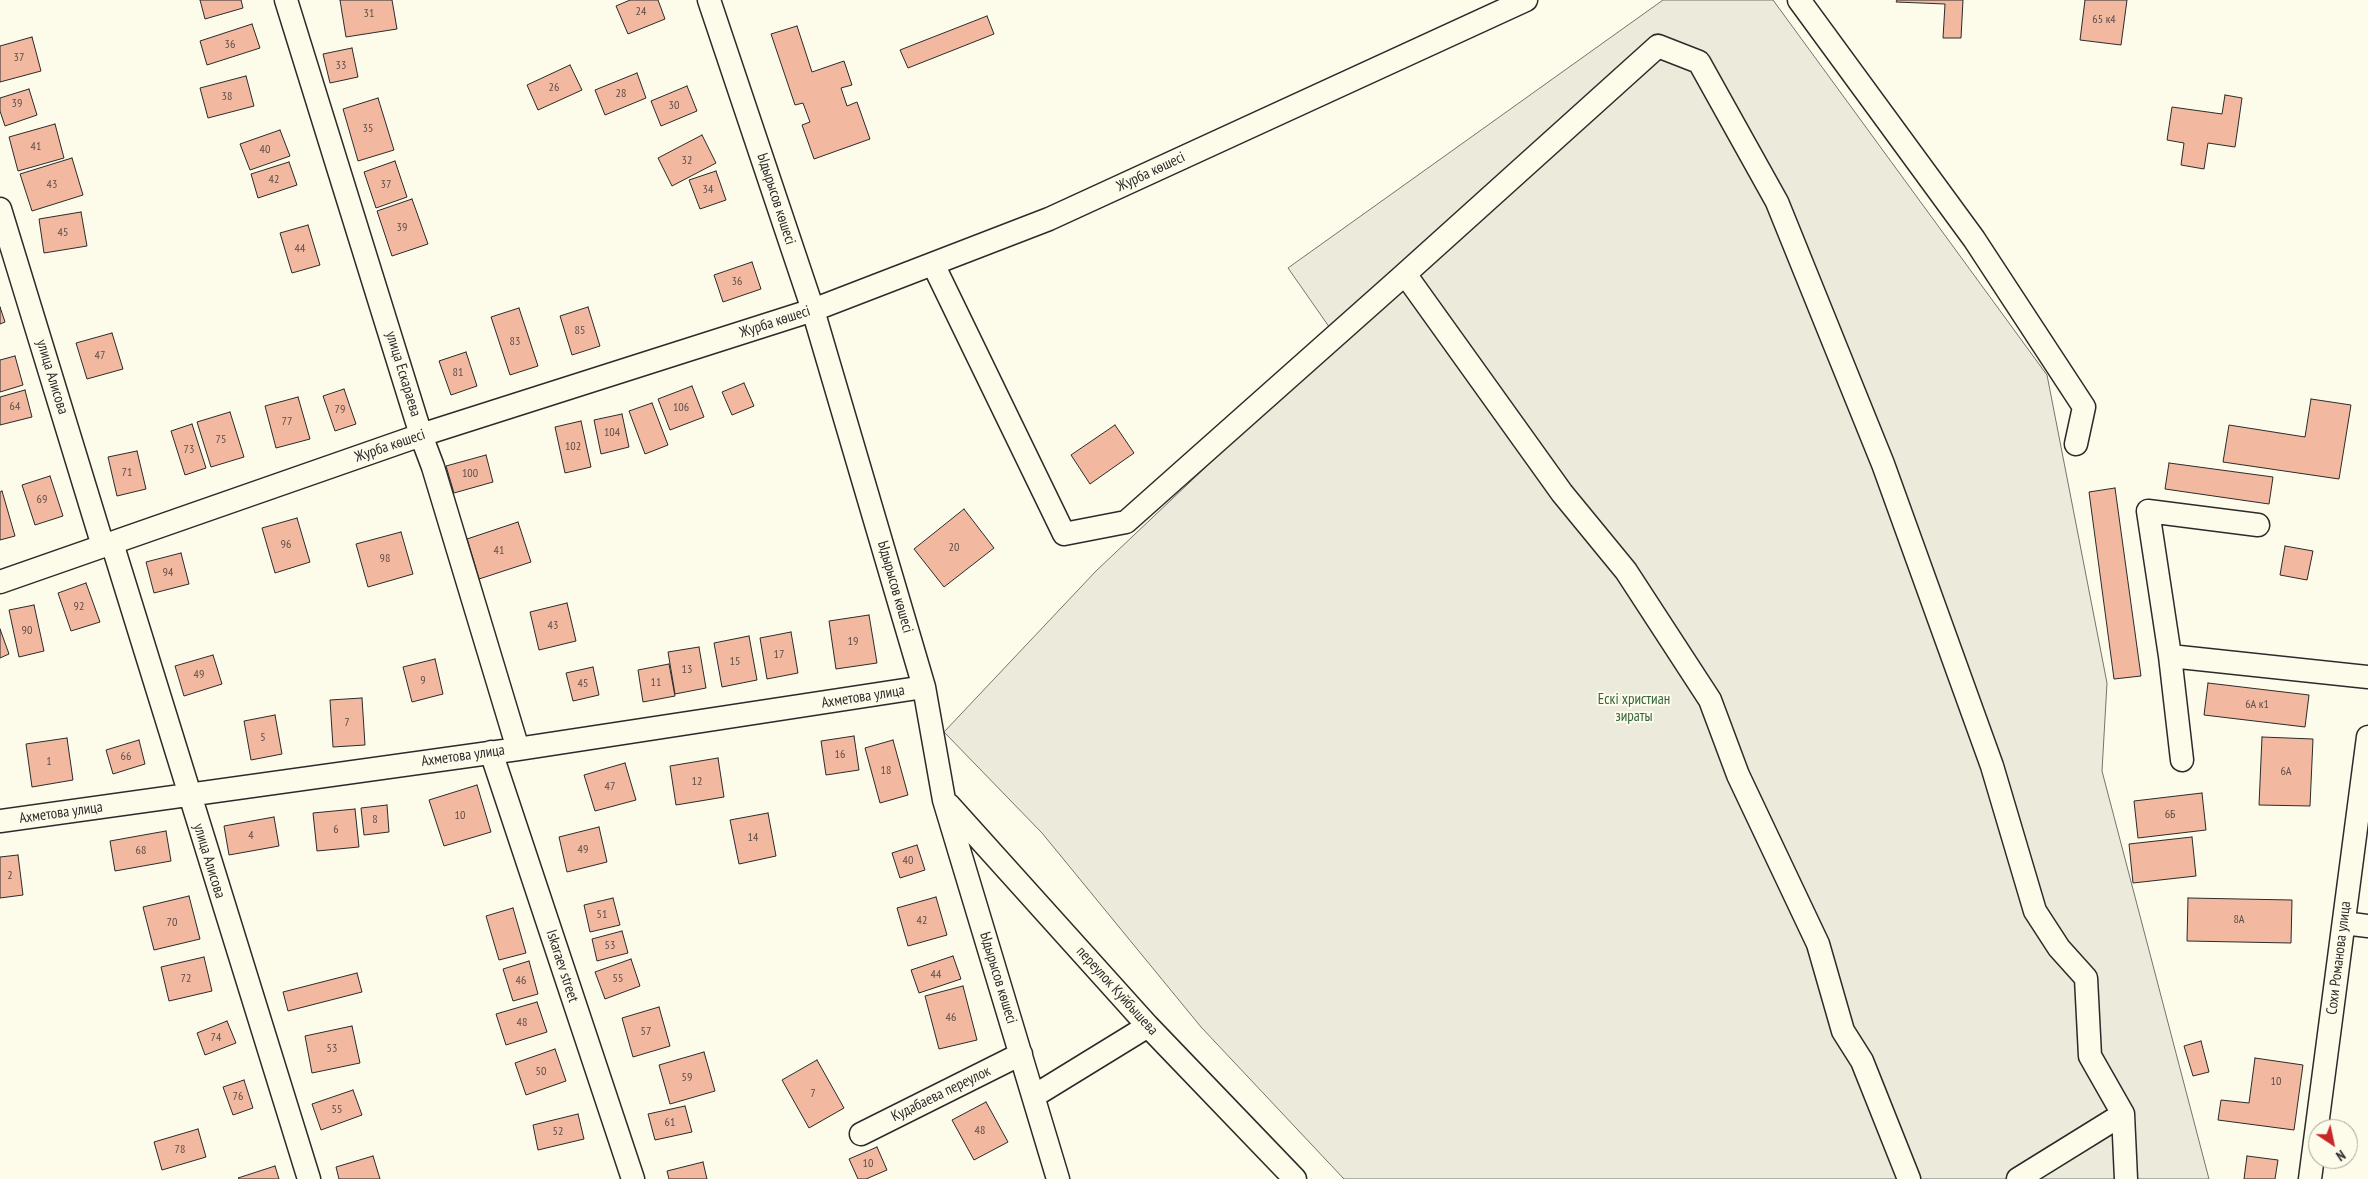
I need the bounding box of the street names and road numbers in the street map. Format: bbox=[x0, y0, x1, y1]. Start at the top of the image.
street label: Журба көшесі bbox=[1114, 148, 1188, 196]
street label: Ыдырысов көшесі bbox=[753, 151, 799, 247]
street label: Журба көшесі bbox=[737, 302, 813, 342]
street label: улица Ескараева bbox=[381, 329, 425, 419]
street label: улица Алисова bbox=[32, 337, 72, 417]
street label: Журба көшесі bbox=[352, 426, 428, 466]
street label: Ыдырысов көшесі bbox=[873, 539, 917, 635]
street label: Ахметова улица bbox=[820, 682, 906, 712]
street label: Ахметова улица bbox=[420, 741, 506, 771]
street label: Ахметова улица bbox=[18, 798, 104, 828]
street label: улица Алисова bbox=[189, 821, 229, 901]
street label: Сохи Романова улица bbox=[2323, 900, 2355, 1016]
street label: Iskaraev street bbox=[542, 927, 582, 1005]
street label: Ыдырысов көшесі bbox=[975, 930, 1021, 1026]
street label: переулок Куйбышева bbox=[1072, 943, 1162, 1039]
street label: Кудабаева переулок bbox=[888, 1062, 994, 1126]

